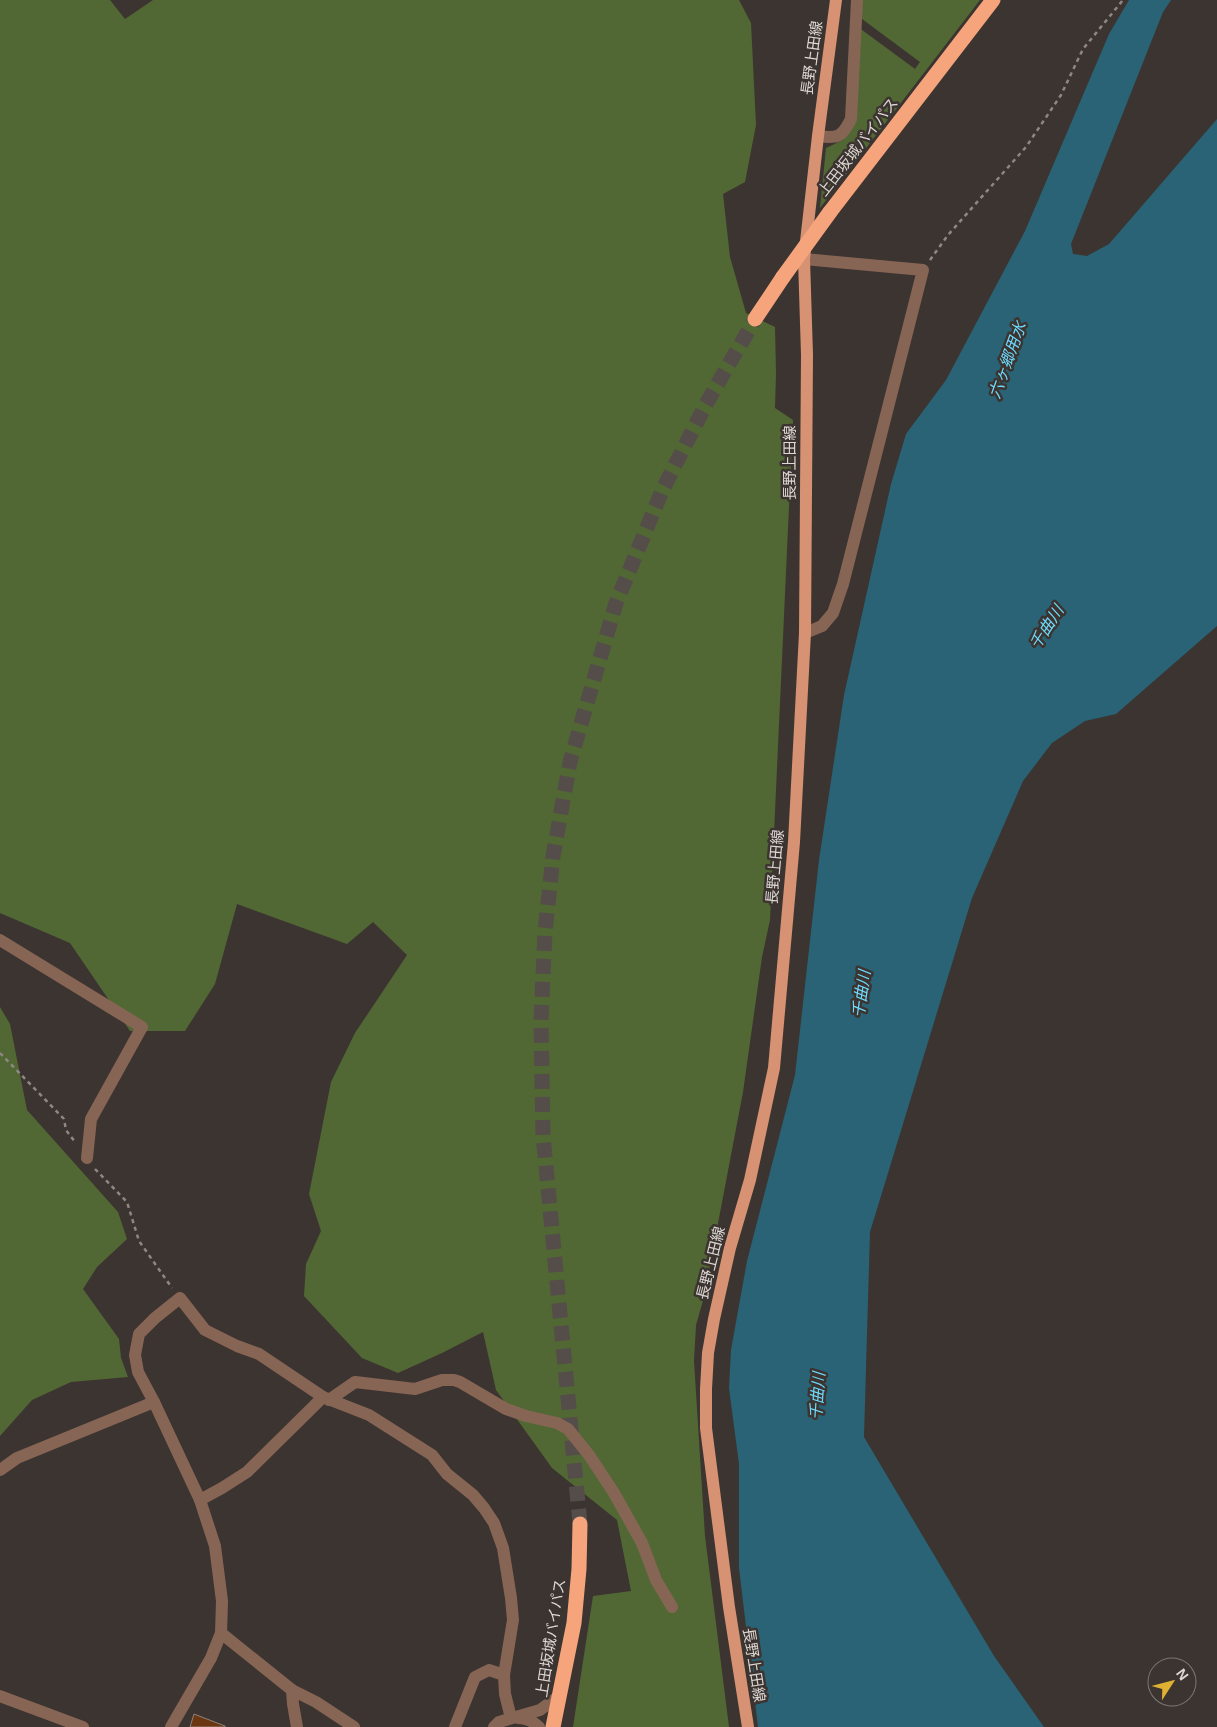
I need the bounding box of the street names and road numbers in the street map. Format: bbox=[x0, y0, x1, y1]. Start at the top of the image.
street label: 長野上田線 bbox=[798, 20, 825, 96]
street label: 上田坂城バイパス bbox=[814, 94, 901, 199]
street label: 長野上田線 bbox=[781, 425, 798, 501]
street label: 長野上田線 bbox=[763, 829, 786, 905]
street label: 長野上田線 bbox=[693, 1224, 728, 1301]
street label: 上田坂城バイパス bbox=[533, 1577, 568, 1698]
street label: 長野上田線 bbox=[740, 1627, 769, 1703]

